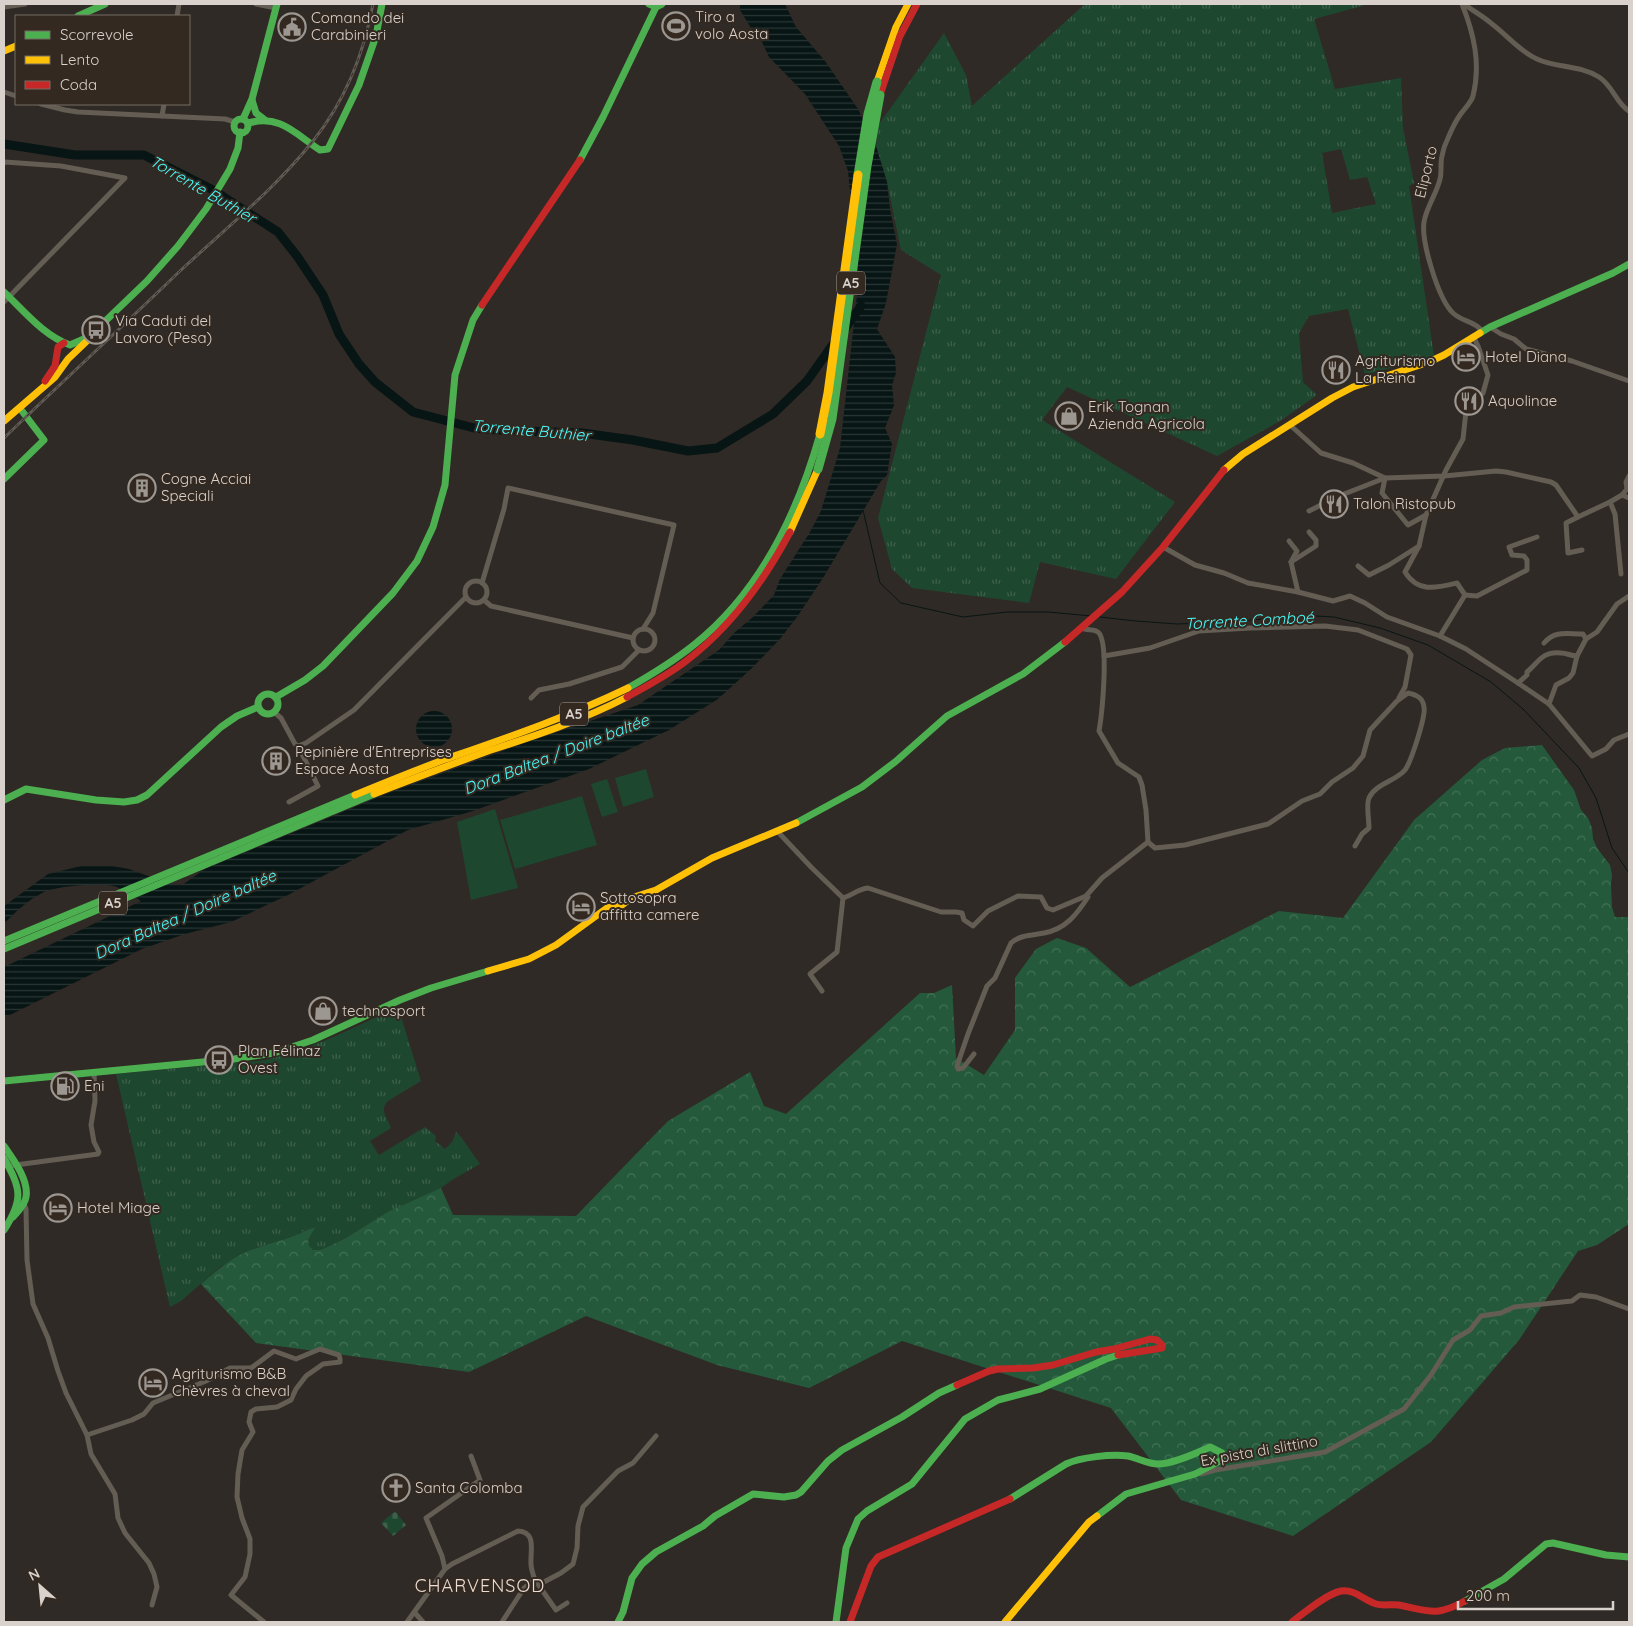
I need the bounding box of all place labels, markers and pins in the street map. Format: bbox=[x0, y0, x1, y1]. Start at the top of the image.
place label: Tiro a volo Aosta bbox=[695, 7, 768, 43]
place label: Comando dei Carabinieri bbox=[311, 8, 404, 44]
sports icon: Tiro a volo Aosta bbox=[661, 11, 691, 41]
public building icon: Comando dei Carabinieri bbox=[277, 12, 307, 42]
place label: Via Caduti del Lavoro (Pesa) bbox=[115, 311, 212, 347]
bus stop icon: Via Caduti del Lavoro (Pesa) bbox=[81, 315, 111, 345]
hotel icon: Hotel Diana bbox=[1451, 342, 1481, 372]
place label: Hotel Diana bbox=[1485, 347, 1567, 366]
place label: Agriturismo La Reina bbox=[1355, 351, 1435, 387]
restaurant icon: Agriturismo La Reina bbox=[1321, 355, 1351, 385]
restaurant icon: Aquolinae bbox=[1454, 386, 1484, 416]
place label: Aquolinae bbox=[1488, 391, 1557, 410]
place label: Erik Tognan Azienda Agricola bbox=[1088, 397, 1205, 433]
shop icon: Erik Tognan Azienda Agricola bbox=[1054, 401, 1084, 431]
place label: Cogne Acciai Speciali bbox=[161, 469, 251, 505]
building icon: Cogne Acciai Speciali bbox=[127, 473, 157, 503]
restaurant icon: Talon Ristopub bbox=[1319, 489, 1349, 519]
place label: Talon Ristopub bbox=[1353, 494, 1456, 513]
place label: Pepinière d'Entreprises Espace Aosta bbox=[295, 742, 452, 778]
building icon: Pepinière d'Entreprises Espace Aosta bbox=[261, 746, 291, 776]
place label: Sottosopra affitta camere bbox=[600, 888, 699, 924]
hotel icon: Sottosopra affitta camere bbox=[566, 892, 596, 922]
shop icon: technosport bbox=[308, 996, 338, 1026]
place label: technosport bbox=[342, 1001, 426, 1020]
place label: Plan Félinaz Ovest bbox=[238, 1041, 321, 1077]
bus stop icon: Plan Félinaz Ovest bbox=[204, 1045, 234, 1075]
fuel station icon: Eni bbox=[50, 1071, 80, 1101]
place label: Eni bbox=[84, 1076, 104, 1095]
hotel icon: Hotel Miage bbox=[43, 1193, 73, 1223]
place label: Hotel Miage bbox=[77, 1198, 160, 1217]
place label: Agriturismo B&B Chèvres à cheval bbox=[172, 1364, 290, 1400]
hotel icon: Agriturismo B&B Chèvres à cheval bbox=[138, 1368, 168, 1398]
church icon: Santa Colomba bbox=[381, 1473, 411, 1503]
place label: Santa Colomba bbox=[415, 1478, 523, 1497]

